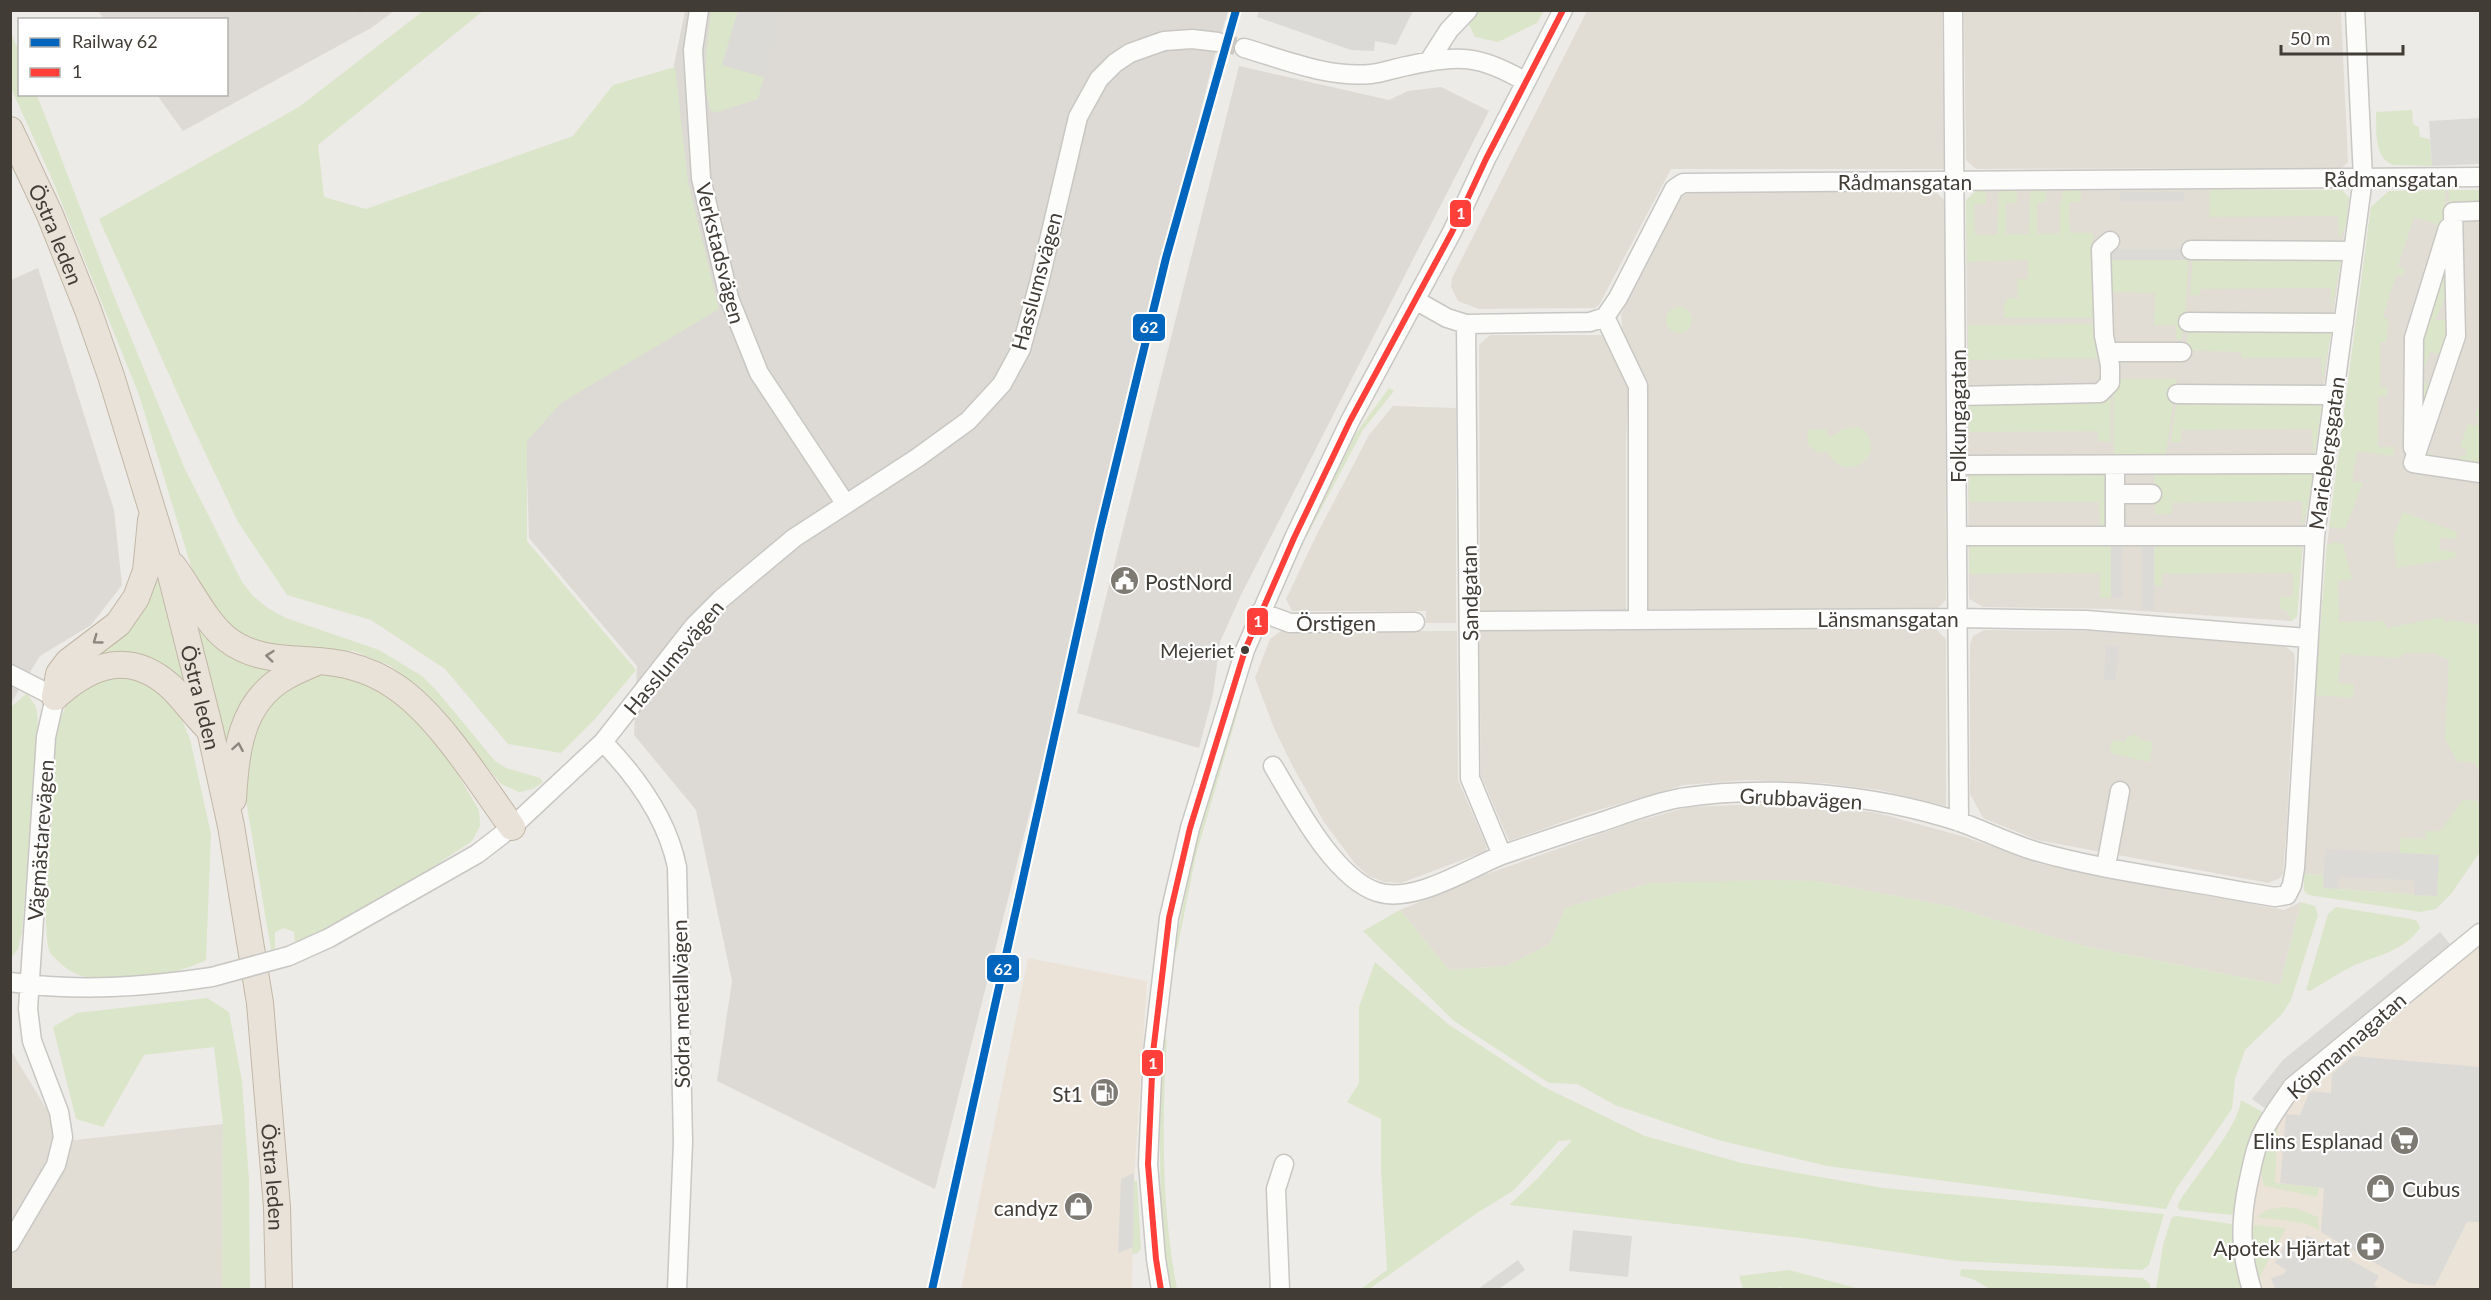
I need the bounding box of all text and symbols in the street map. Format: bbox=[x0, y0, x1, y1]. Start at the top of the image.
legend bbox=[18, 18, 228, 96]
scale bar bbox=[2281, 18, 2402, 56]
text: 50 m bbox=[2290, 27, 2330, 49]
text: Railway 62 bbox=[72, 30, 158, 52]
text: 1 bbox=[72, 60, 82, 82]
street label: Rådmansgatan bbox=[2324, 166, 2458, 191]
street label: Rådmansgatan bbox=[1838, 169, 1972, 194]
street label: Östra leden bbox=[24, 179, 89, 288]
street label: Verkstadsvägen bbox=[691, 180, 751, 326]
line badge: 1 bbox=[1449, 199, 1472, 228]
text: 1 bbox=[1456, 203, 1466, 222]
street label: Hasslumsvägen bbox=[1006, 209, 1066, 353]
line badge: 62 bbox=[1132, 313, 1166, 342]
text: 62 bbox=[1140, 317, 1158, 336]
street label: Folkungagatan bbox=[1945, 349, 1970, 483]
street label: Mariebergsgatan bbox=[2303, 375, 2349, 531]
street label: Sandgatan bbox=[1456, 545, 1482, 641]
public building icon: PostNord bbox=[1108, 565, 1140, 597]
place label: PostNord bbox=[1145, 569, 1232, 594]
street label: Hasslumsvägen bbox=[618, 595, 728, 719]
street label: Länsmansgatan bbox=[1817, 606, 1959, 631]
line badge: 1 bbox=[1246, 607, 1269, 636]
street label: Örstigen bbox=[1296, 610, 1376, 635]
text: 1 bbox=[1253, 611, 1263, 630]
one-way arrow bbox=[92, 632, 103, 643]
place label: Mejeriet bbox=[1160, 638, 1234, 662]
street label: Östra leden bbox=[177, 642, 226, 752]
marker: Mejeriet bbox=[1239, 644, 1251, 656]
one-way arrow bbox=[266, 650, 275, 663]
one-way arrow bbox=[232, 742, 244, 752]
street label: Vägmästarevägen bbox=[22, 758, 58, 922]
street label: Grubbavägen bbox=[1739, 782, 1863, 814]
street label: Södra metallvägen bbox=[666, 919, 694, 1089]
line badge: 62 bbox=[986, 954, 1020, 983]
text: 62 bbox=[994, 959, 1012, 978]
street label: Köpmannagatan bbox=[2281, 987, 2411, 1103]
line badge: 1 bbox=[1141, 1049, 1164, 1077]
text: 1 bbox=[1148, 1053, 1158, 1072]
fuel station icon: St1 bbox=[1088, 1077, 1120, 1109]
place label: St1 bbox=[1052, 1081, 1083, 1106]
street label: Östra leden bbox=[258, 1122, 290, 1231]
supermarket icon: Elins Esplanad bbox=[2388, 1124, 2420, 1156]
place label: Elins Esplanad bbox=[2253, 1128, 2383, 1153]
shop icon: Cubus bbox=[2365, 1172, 2397, 1204]
place label: Cubus bbox=[2402, 1176, 2460, 1201]
shop icon: candyz bbox=[1063, 1191, 1095, 1223]
place label: candyz bbox=[994, 1195, 1058, 1220]
pharmacy icon: Apotek Hjärtat bbox=[2355, 1231, 2387, 1263]
place label: Apotek Hjärtat bbox=[2213, 1235, 2350, 1260]

